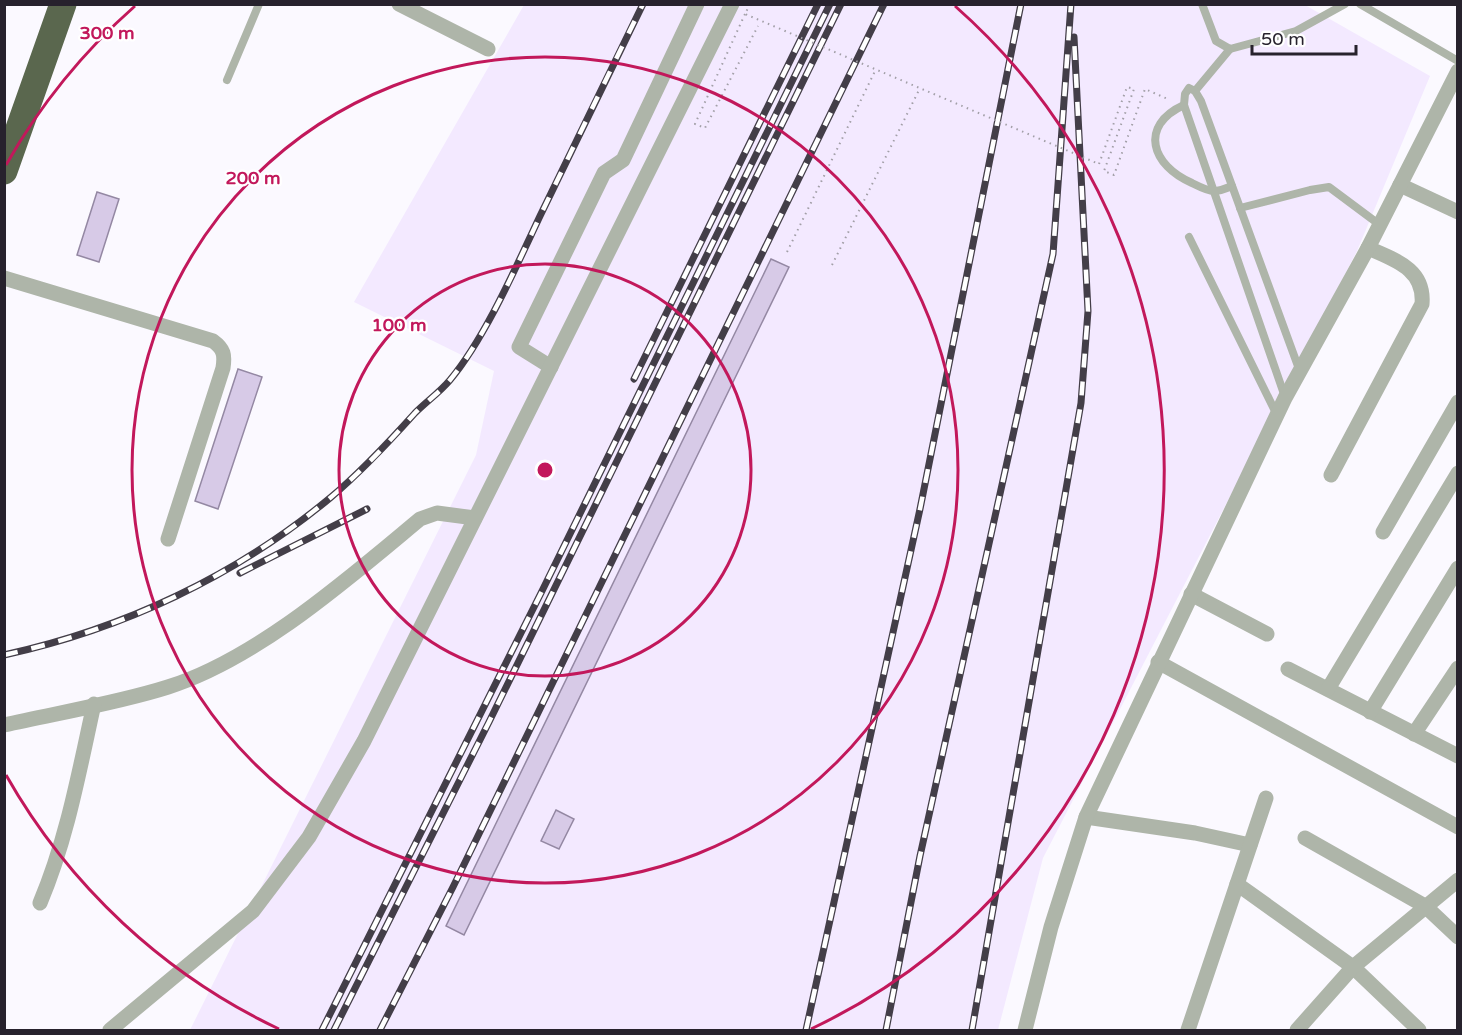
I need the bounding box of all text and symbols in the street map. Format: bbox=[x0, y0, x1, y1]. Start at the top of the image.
scale bar bbox=[1252, 18, 1356, 56]
text: 300 m bbox=[79, 22, 135, 44]
text: 50 m bbox=[1261, 28, 1305, 50]
text: 200 m bbox=[225, 167, 281, 189]
text: 100 m bbox=[371, 314, 427, 336]
centre of rings bbox=[535, 460, 555, 480]

